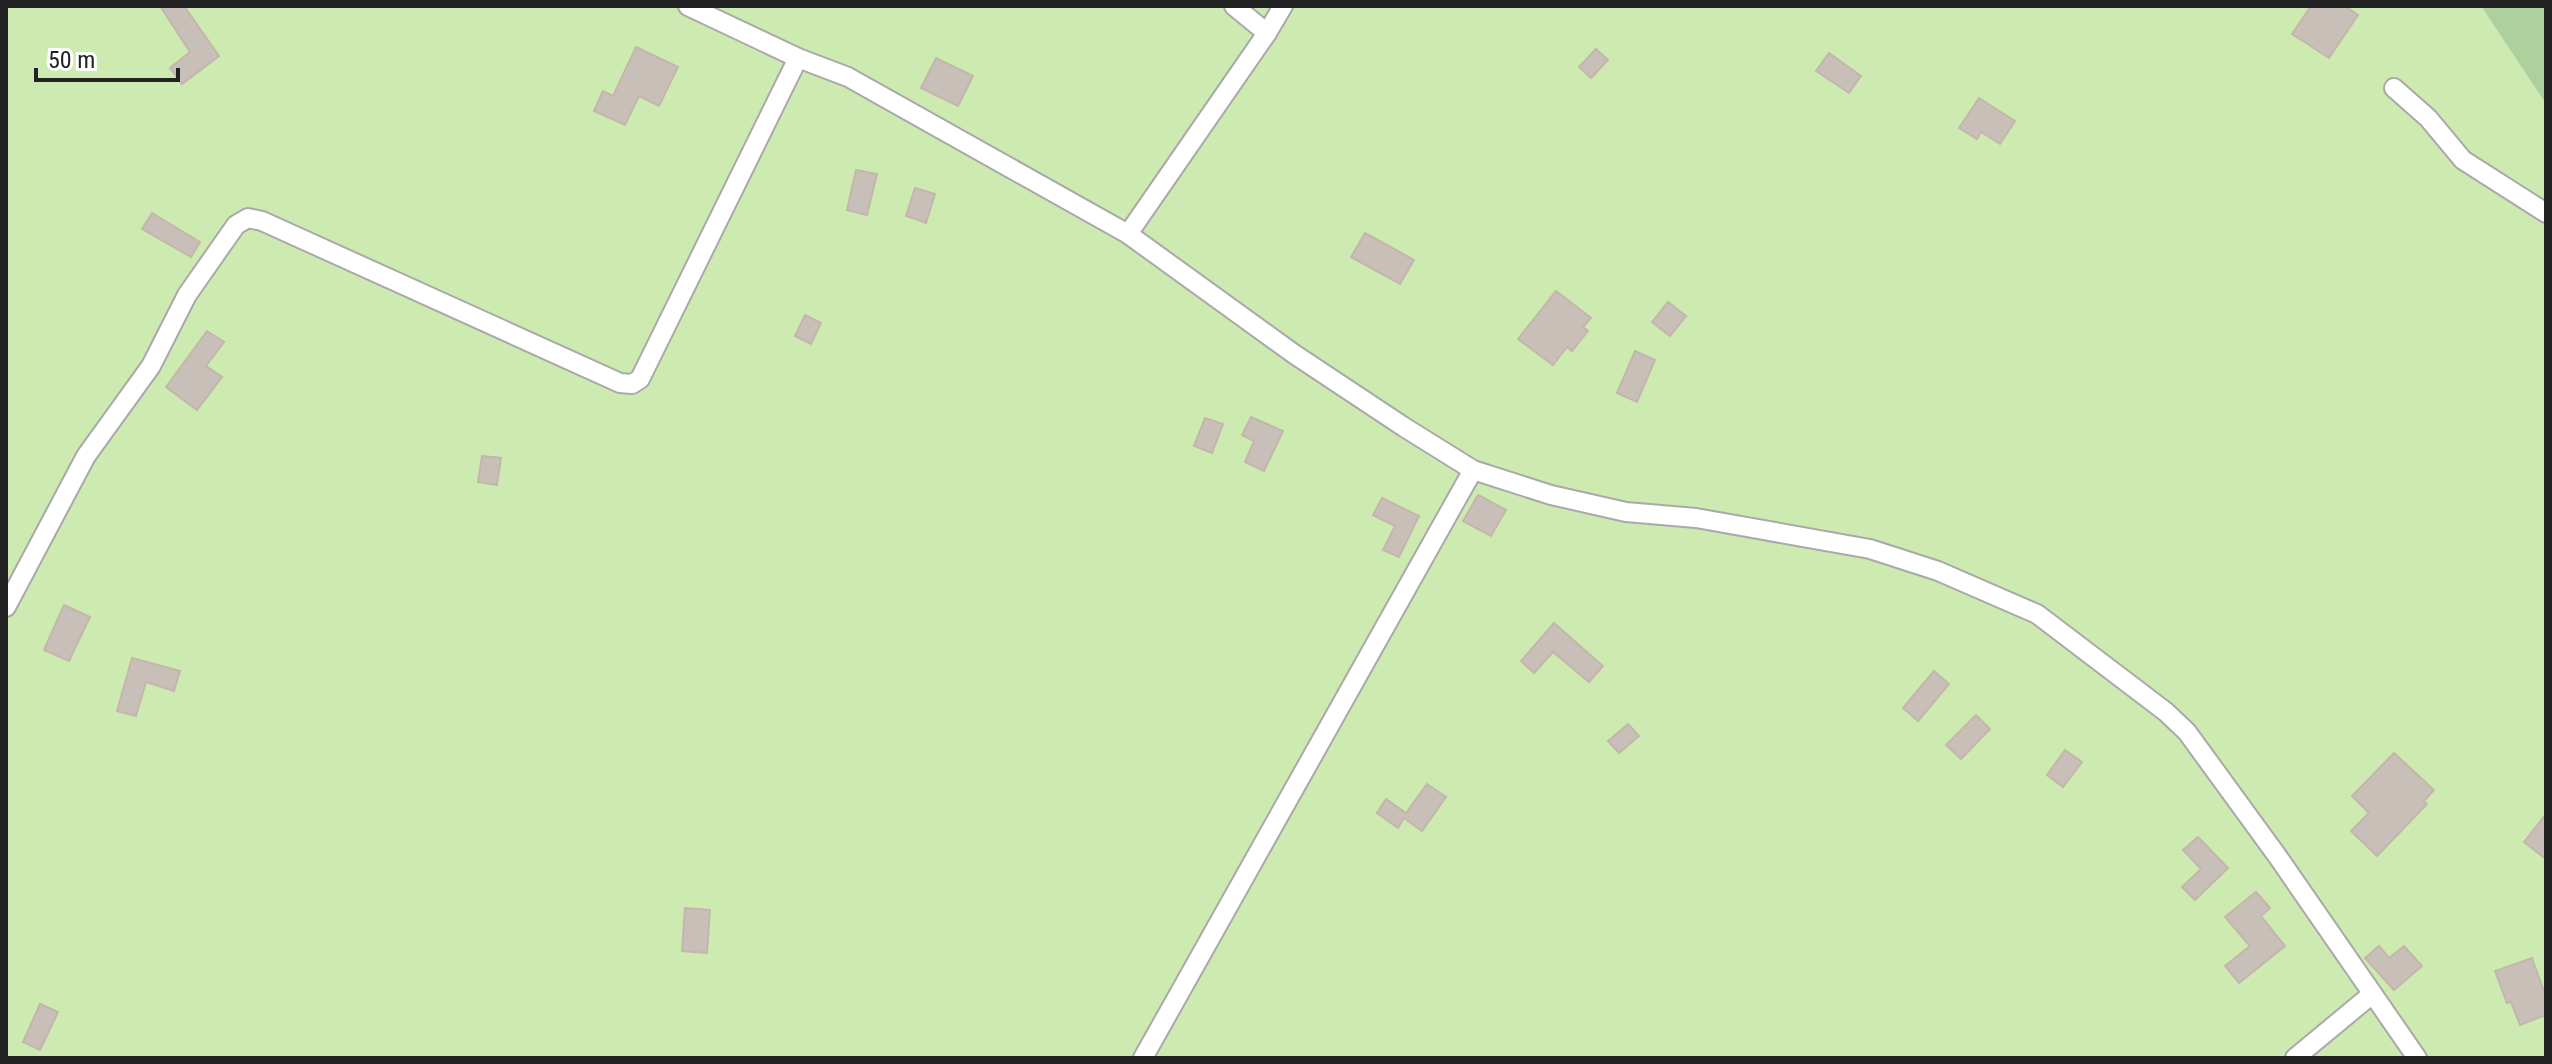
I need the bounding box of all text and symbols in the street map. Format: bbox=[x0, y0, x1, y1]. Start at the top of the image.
scale bar bbox=[36, 32, 178, 82]
text: 50 m bbox=[48, 46, 95, 74]

